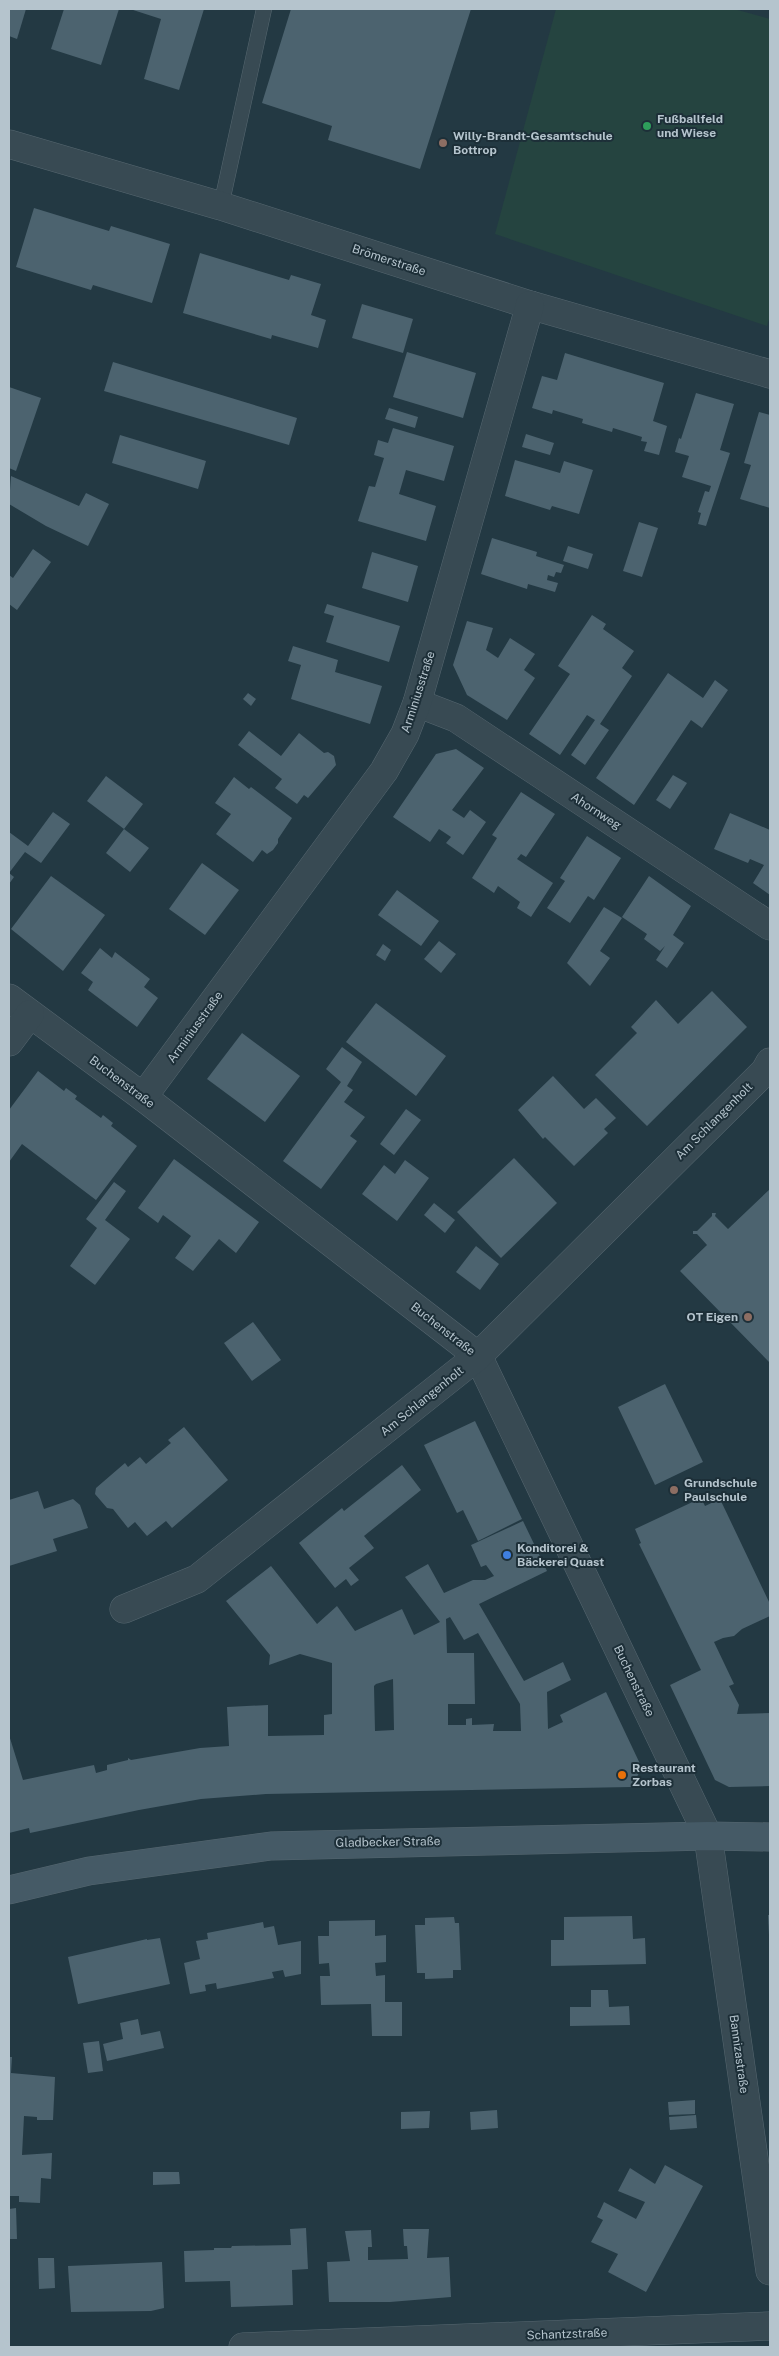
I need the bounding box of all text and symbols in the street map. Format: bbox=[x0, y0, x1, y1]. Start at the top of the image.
place label: Fußballfeld und Wiese bbox=[657, 112, 723, 140]
marker: Fußballfeld und Wiese bbox=[641, 120, 653, 132]
place label: Willy-Brandt-Gesamtschule Bottrop bbox=[453, 129, 613, 157]
marker: Willy-Brandt-Gesamtschule Bottrop bbox=[437, 137, 449, 149]
street label: Brömerstraße bbox=[350, 241, 428, 279]
street label: Arminiusstraße bbox=[398, 649, 438, 735]
street label: Ahornweg bbox=[568, 790, 624, 832]
street label: Arminiusstraße bbox=[164, 988, 226, 1066]
street label: Buchenstraße bbox=[87, 1053, 157, 1111]
street label: Am Schlangenholt bbox=[673, 1079, 756, 1162]
street label: Buchenstraße bbox=[408, 1300, 478, 1359]
place label: OT Eigen bbox=[687, 1310, 738, 1324]
marker: OT Eigen bbox=[742, 1311, 754, 1323]
street label: Am Schlangenholt bbox=[378, 1363, 467, 1439]
place label: Grundschule Paulschule bbox=[684, 1476, 757, 1504]
marker: Grundschule Paulschule bbox=[668, 1484, 680, 1496]
place label: Konditorei & Bäckerei Quast bbox=[517, 1541, 604, 1569]
marker: Konditorei & Bäckerei Quast bbox=[501, 1549, 513, 1561]
street label: Buchenstraße bbox=[611, 1643, 657, 1719]
place label: Restaurant Zorbas bbox=[632, 1761, 696, 1789]
marker: Restaurant Zorbas bbox=[616, 1769, 628, 1781]
street label: Gladbecker Straße bbox=[335, 1834, 441, 1850]
street label: Bannizastraße bbox=[727, 2014, 751, 2095]
street label: Schantzstraße bbox=[526, 2326, 608, 2342]

